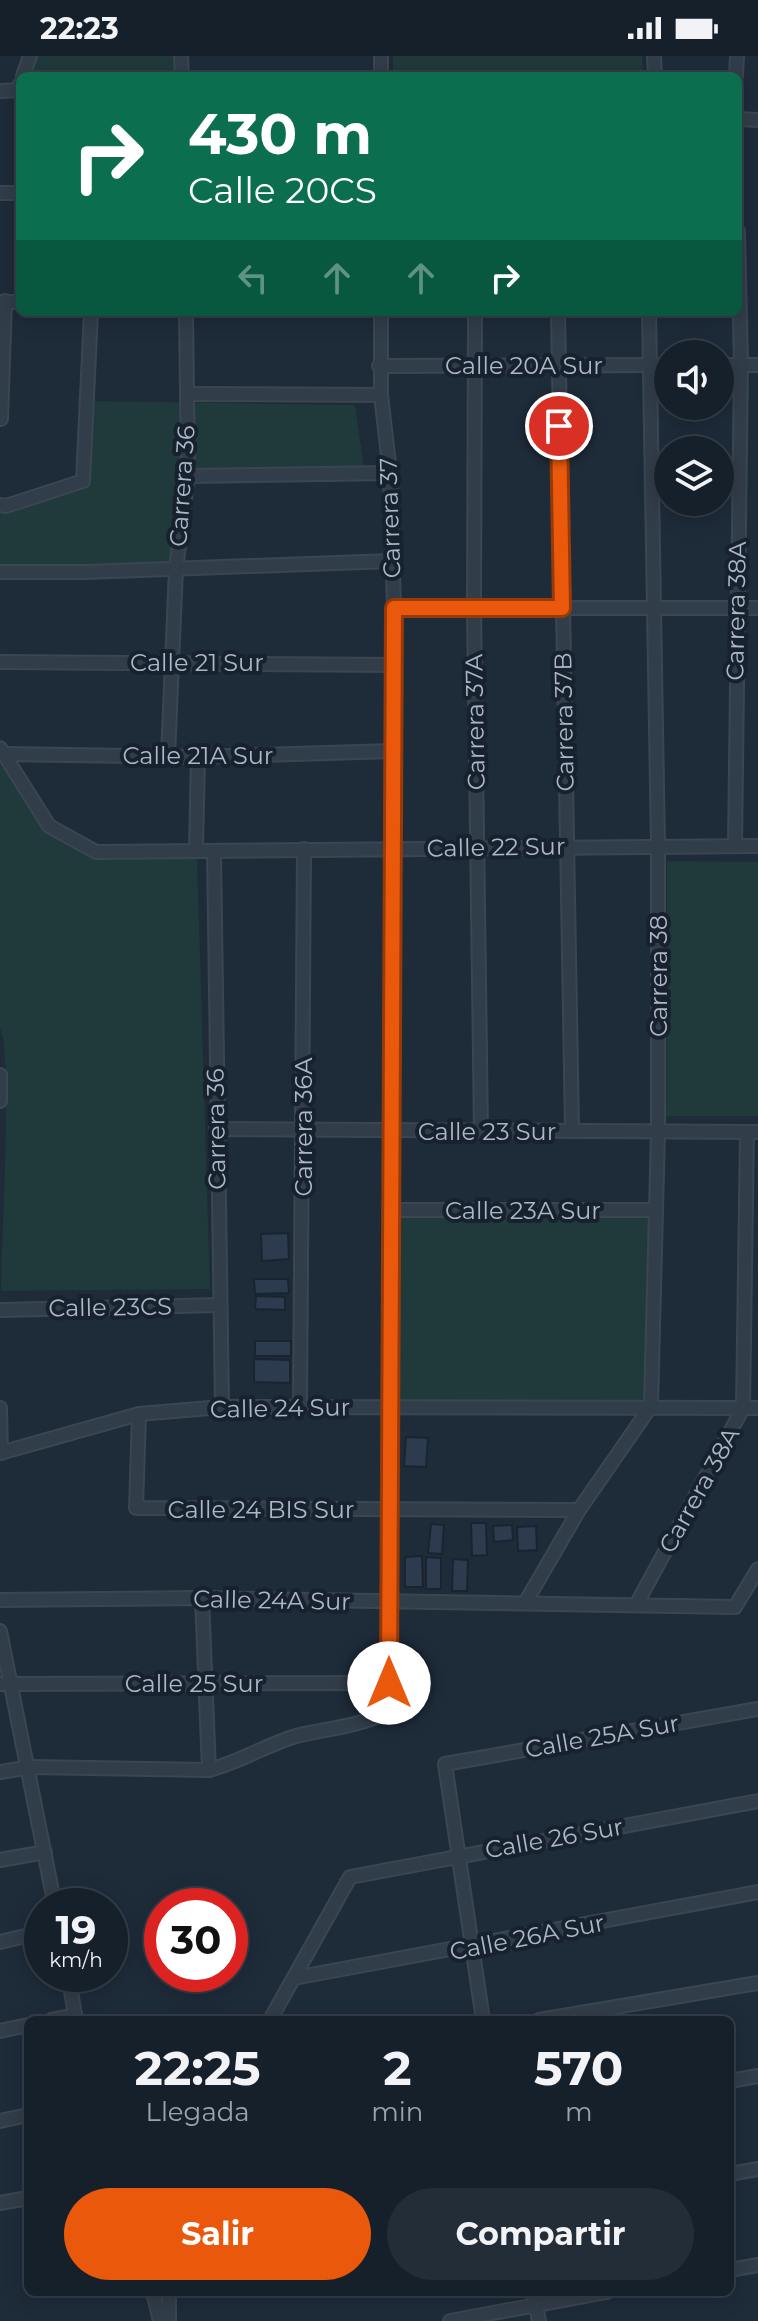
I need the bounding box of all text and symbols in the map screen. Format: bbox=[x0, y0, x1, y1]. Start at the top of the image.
text: 22:23 bbox=[40, 10, 119, 47]
text: 430 m bbox=[188, 100, 372, 168]
icon: right bbox=[56, 104, 160, 208]
text: Calle 20CS bbox=[188, 168, 377, 212]
icon: left bbox=[231, 256, 275, 300]
icon: ahead bbox=[315, 256, 359, 300]
icon: ahead bbox=[399, 256, 443, 300]
icon: right bbox=[483, 256, 527, 300]
map controls bbox=[654, 340, 734, 516]
button: sound bbox=[654, 340, 734, 420]
street label: Calle 20A Sur bbox=[445, 351, 603, 380]
pin bbox=[525, 392, 593, 460]
icon: arrive bbox=[537, 404, 581, 448]
street label: Carrera 36 bbox=[163, 424, 201, 548]
button: layers bbox=[654, 436, 734, 516]
street label: Carrera 37 bbox=[373, 457, 407, 579]
street label: Carrera 38A bbox=[720, 540, 752, 681]
street label: Calle 21 Sur bbox=[130, 648, 264, 677]
street label: Carrera 37B bbox=[548, 652, 580, 792]
street label: Carrera 37A bbox=[459, 653, 491, 790]
street label: Calle 21A Sur bbox=[123, 741, 274, 770]
street label: Calle 22 Sur bbox=[426, 831, 566, 863]
street label: Carrera 38 bbox=[644, 915, 673, 1037]
street label: Carrera 36A bbox=[289, 1057, 318, 1196]
street label: Carrera 36 bbox=[200, 1068, 232, 1190]
street label: Calle 23 Sur bbox=[418, 1117, 556, 1146]
street label: Calle 23A Sur bbox=[445, 1196, 601, 1225]
street label: Calle 23CS bbox=[48, 1291, 172, 1323]
street label: Calle 24 Sur bbox=[210, 1392, 350, 1424]
street label: Carrera 38A bbox=[653, 1421, 746, 1558]
street label: Calle 24 BIS Sur bbox=[168, 1495, 354, 1524]
street label: Calle 24A Sur bbox=[193, 1584, 351, 1616]
position arrow bbox=[347, 1641, 431, 1725]
street label: Calle 25 Sur bbox=[125, 1669, 263, 1698]
street label: Calle 25A Sur bbox=[523, 1708, 681, 1764]
street label: Calle 26 Sur bbox=[483, 1812, 625, 1864]
speed limit sign: 30 bbox=[144, 1888, 248, 1992]
text: 19 bbox=[55, 1905, 97, 1954]
street label: Calle 26A Sur bbox=[447, 1908, 607, 1966]
text: km/h bbox=[49, 1948, 103, 1972]
text: 22:25 bbox=[135, 2039, 261, 2097]
text: 2 bbox=[383, 2039, 412, 2097]
text: 570 bbox=[534, 2039, 623, 2097]
text: Llegada bbox=[146, 2096, 250, 2128]
text: min bbox=[371, 2096, 423, 2128]
text: m bbox=[565, 2096, 592, 2128]
button: Salir bbox=[64, 2188, 371, 2280]
button: Compartir bbox=[387, 2188, 694, 2280]

